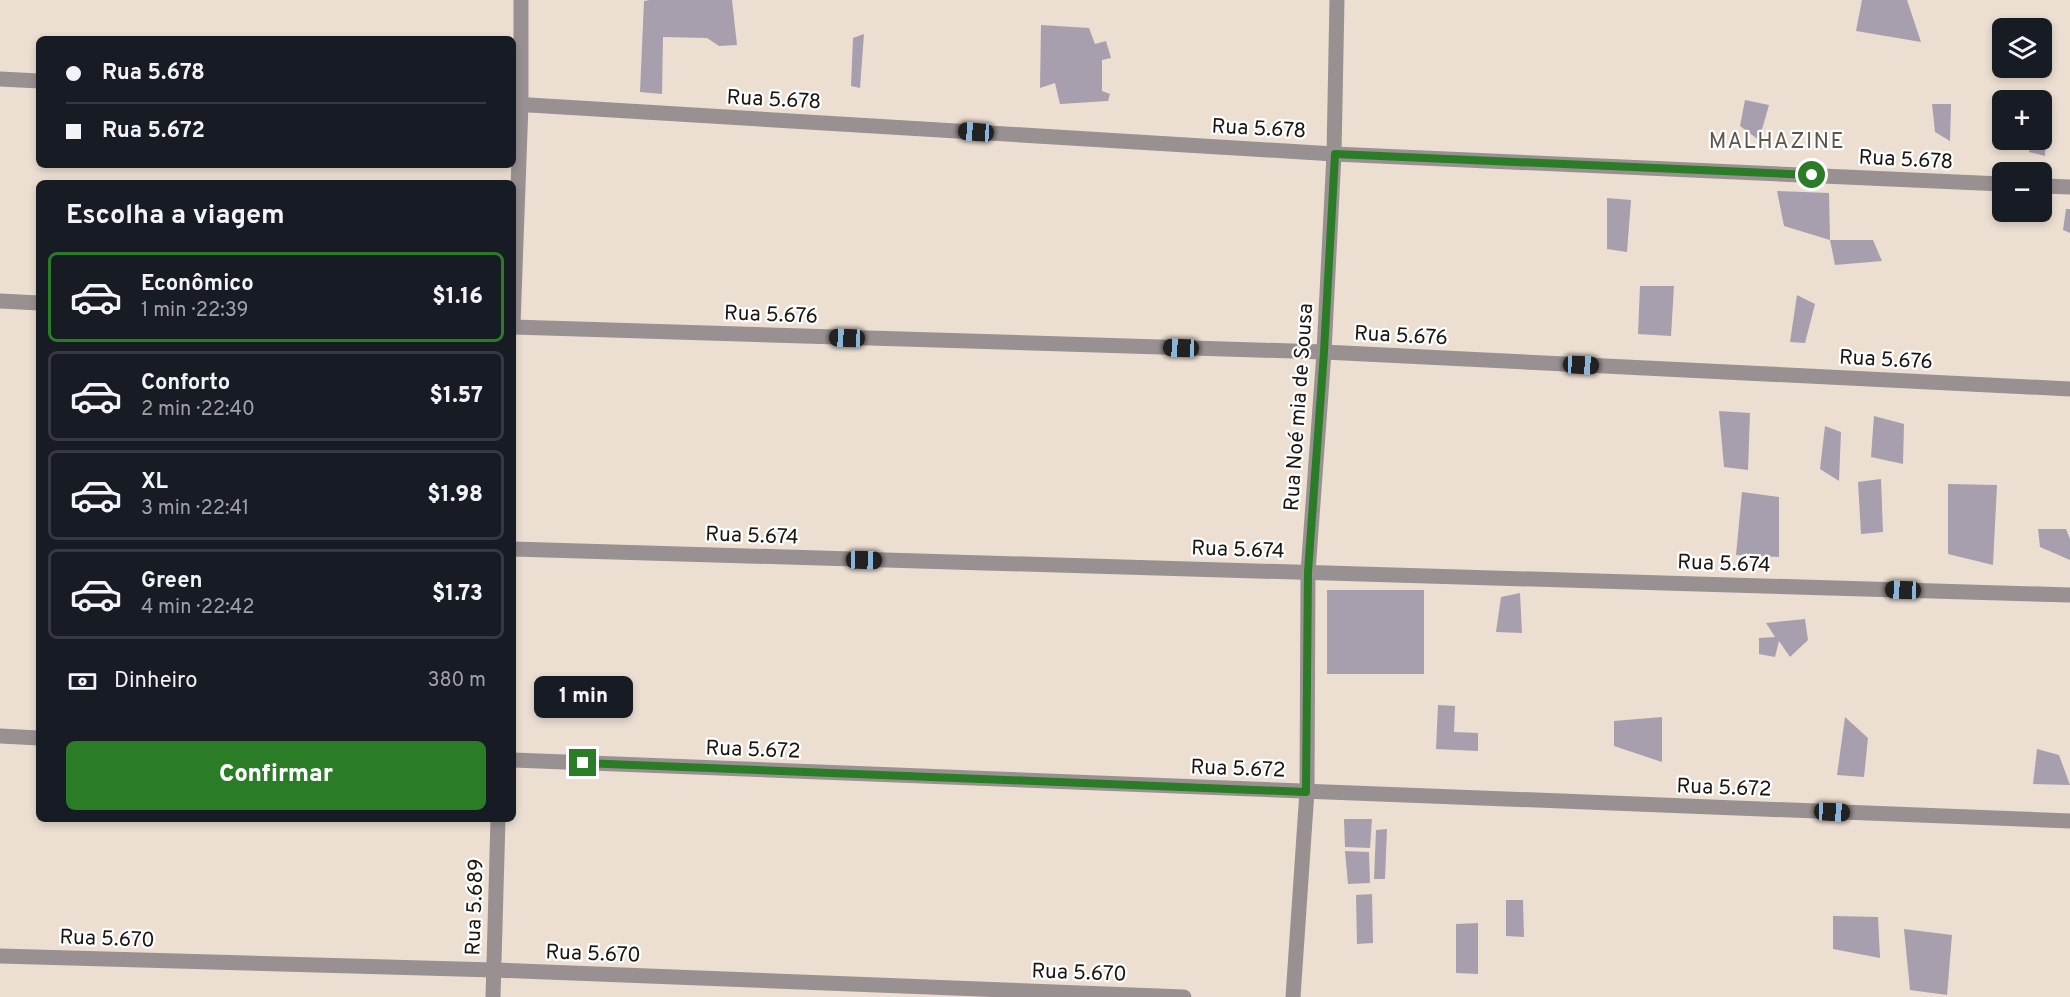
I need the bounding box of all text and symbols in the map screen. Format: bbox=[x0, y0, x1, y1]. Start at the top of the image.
map controls bbox=[1992, 18, 2052, 222]
button: layers bbox=[1992, 18, 2052, 78]
text: Rua 5.678 bbox=[102, 60, 205, 87]
street label: Rua 5.678 bbox=[726, 85, 822, 116]
button: + bbox=[1992, 90, 2052, 150]
street label: Rua 5.678 bbox=[1211, 114, 1307, 145]
text: Rua 5.672 bbox=[102, 118, 205, 145]
car bbox=[957, 122, 995, 142]
district label: MALHAZINE bbox=[1709, 129, 1845, 156]
street label: Rua 5.678 bbox=[1858, 145, 1954, 176]
route start bbox=[1798, 161, 1825, 188]
button: − bbox=[1992, 162, 2052, 222]
text: Escolha a viagem bbox=[66, 199, 285, 233]
icon: car bbox=[69, 270, 123, 324]
text: Econômico bbox=[141, 271, 254, 298]
text: $1.16 bbox=[432, 284, 483, 311]
text: 1 min · 22:39 bbox=[141, 298, 248, 324]
street label: Rua 5.676 bbox=[724, 300, 818, 331]
street label: Rua Noé mia de Sousa bbox=[1279, 302, 1320, 512]
street label: Rua 5.676 bbox=[1353, 321, 1449, 352]
car bbox=[829, 328, 865, 348]
car bbox=[1163, 338, 1199, 358]
street label: Rua 5.676 bbox=[1838, 345, 1934, 376]
car bbox=[1563, 355, 1599, 375]
icon: car bbox=[69, 369, 123, 423]
text: Conforto bbox=[141, 370, 230, 397]
text: $1.57 bbox=[430, 383, 483, 410]
text: 2 min · 22:40 bbox=[141, 397, 255, 423]
icon: car bbox=[69, 468, 123, 522]
text: XL bbox=[141, 469, 168, 496]
text: $1.98 bbox=[427, 482, 483, 509]
text: 3 min · 22:41 bbox=[141, 496, 249, 522]
street label: Rua 5.674 bbox=[705, 521, 799, 552]
street label: Rua 5.674 bbox=[1191, 535, 1285, 566]
street label: Rua 5.674 bbox=[1677, 549, 1771, 580]
car bbox=[846, 551, 882, 569]
icon: car bbox=[69, 567, 123, 621]
text: Green bbox=[141, 568, 203, 595]
car bbox=[1885, 580, 1921, 600]
text: $1.73 bbox=[432, 581, 483, 608]
text: 4 min · 22:42 bbox=[141, 595, 254, 621]
icon: cash bbox=[66, 665, 99, 698]
text: Dinheiro bbox=[114, 668, 197, 695]
text: 380 m bbox=[427, 668, 486, 694]
callout: 1 min bbox=[534, 676, 632, 718]
text: 1 min bbox=[559, 684, 608, 710]
street label: Rua 5.672 bbox=[705, 735, 801, 766]
button: Confirmar bbox=[66, 741, 486, 810]
route end bbox=[569, 749, 596, 776]
street label: Rua 5.672 bbox=[1190, 754, 1286, 785]
street label: Rua 5.672 bbox=[1676, 773, 1772, 804]
car bbox=[1814, 802, 1850, 822]
street label: Rua 5.689 bbox=[460, 858, 491, 956]
street label: Rua 5.670 bbox=[59, 924, 155, 955]
street label: Rua 5.670 bbox=[545, 939, 641, 970]
street label: Rua 5.670 bbox=[1031, 958, 1127, 989]

